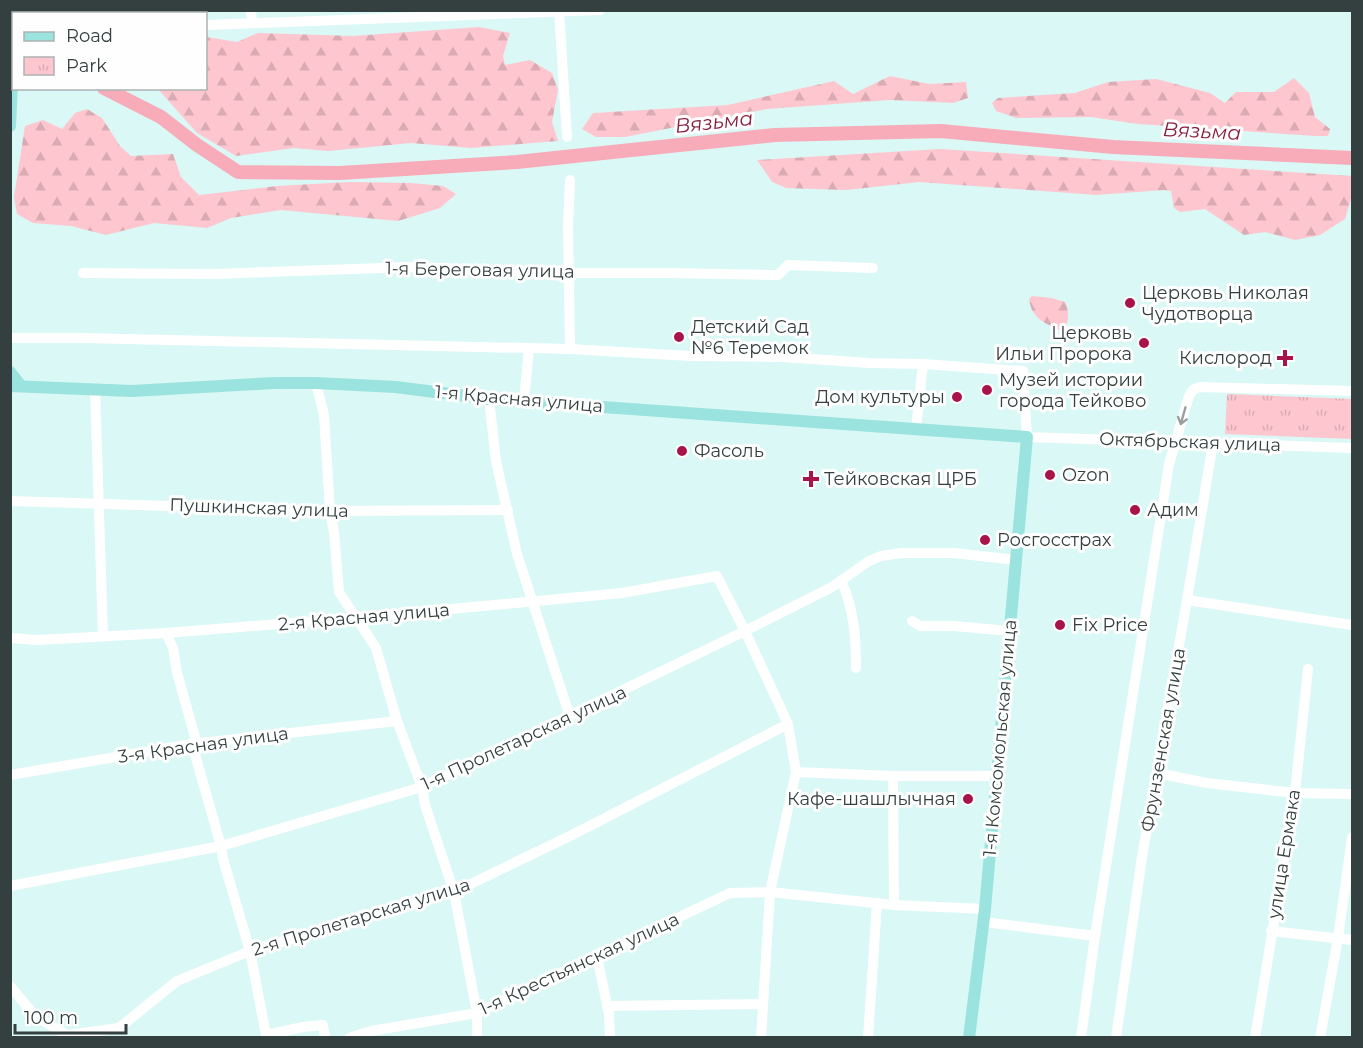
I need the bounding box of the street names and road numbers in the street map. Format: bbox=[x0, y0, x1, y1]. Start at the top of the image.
street label: 1-я Береговая улица bbox=[385, 257, 575, 283]
street label: 1-я Красная улица bbox=[434, 381, 604, 417]
street label: Октябрьская улица bbox=[1099, 428, 1281, 456]
street label: Пушкинская улица bbox=[169, 494, 349, 522]
street label: 2-я Красная улица bbox=[277, 599, 451, 635]
street label: 1-я Комсомольская улица bbox=[979, 619, 1021, 857]
street label: Фрунзенская улица bbox=[1136, 646, 1190, 834]
street label: 1-я Пролетарская улица bbox=[418, 681, 630, 795]
street label: 3-я Красная улица bbox=[116, 722, 290, 768]
street label: улица Ермака bbox=[1263, 788, 1305, 921]
street label: 2-я Пролетарская улица bbox=[249, 873, 473, 961]
street label: 1-я Крестьянская улица bbox=[475, 908, 683, 1020]

